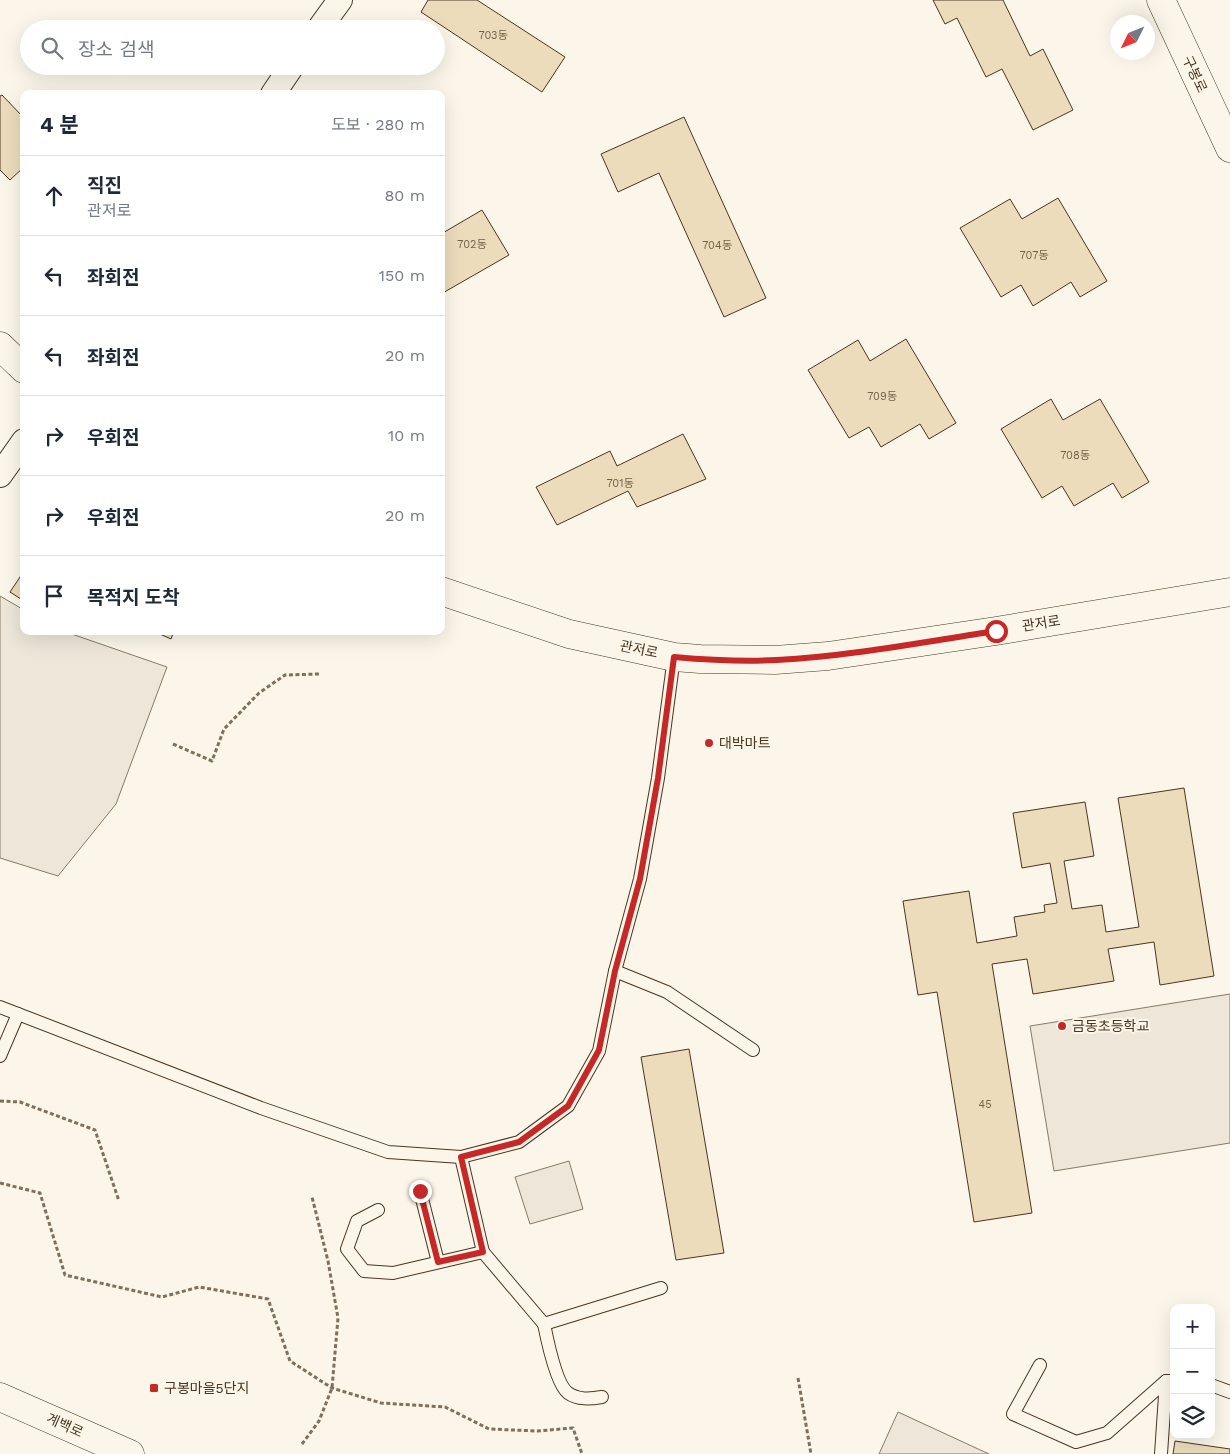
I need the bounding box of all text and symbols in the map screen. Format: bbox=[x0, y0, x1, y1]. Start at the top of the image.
north arrow bbox=[1110, 15, 1155, 60]
search box bbox=[20, 20, 445, 75]
house number: 703동 bbox=[478, 29, 508, 42]
icon: search bbox=[38, 34, 66, 62]
text: 장소 검색 bbox=[78, 38, 154, 61]
street label: 구봉로 bbox=[1180, 53, 1210, 95]
text: 4 분 bbox=[40, 112, 79, 137]
text: 도보 · 280 m bbox=[331, 115, 425, 134]
text: 직진 bbox=[87, 174, 122, 197]
icon: ahead bbox=[40, 182, 68, 210]
text: 80 m bbox=[384, 186, 425, 205]
text: 관저로 bbox=[87, 201, 131, 220]
house number: 702동 bbox=[457, 238, 487, 251]
house number: 704동 bbox=[702, 239, 732, 252]
house number: 707동 bbox=[1020, 249, 1048, 262]
icon: left bbox=[40, 262, 68, 290]
text: 좌회전 bbox=[87, 266, 139, 289]
text: 150 m bbox=[379, 266, 425, 285]
icon: left bbox=[40, 342, 68, 370]
text: 좌회전 bbox=[87, 346, 139, 369]
text: 20 m bbox=[385, 346, 425, 365]
house number: 709동 bbox=[867, 390, 897, 403]
icon: right bbox=[40, 422, 68, 450]
text: 우회전 bbox=[87, 426, 139, 449]
text: 10 m bbox=[388, 426, 425, 445]
house number: 708동 bbox=[1060, 449, 1090, 462]
house number: 701동 bbox=[606, 477, 634, 490]
icon: right bbox=[40, 502, 68, 530]
text: 우회전 bbox=[87, 506, 139, 529]
text: 20 m bbox=[385, 506, 425, 525]
icon: arrive bbox=[40, 582, 68, 610]
text: 목적지 도착 bbox=[87, 586, 180, 609]
street label: 관저로 bbox=[1021, 612, 1061, 634]
route start bbox=[985, 620, 1008, 643]
street label: 관저로 bbox=[618, 637, 660, 661]
place label: 대박마트 bbox=[719, 735, 771, 751]
marker: 대박마트 bbox=[703, 737, 715, 749]
place label: 금동초등학교 bbox=[1072, 1018, 1149, 1034]
marker: 금동초등학교 bbox=[1056, 1020, 1068, 1032]
house number: 45 bbox=[978, 1098, 992, 1111]
route end bbox=[409, 1180, 432, 1203]
map controls bbox=[1170, 1304, 1215, 1439]
button: + bbox=[1170, 1304, 1215, 1349]
button: − bbox=[1170, 1349, 1215, 1394]
place label: 구봉마을5단지 bbox=[164, 1380, 249, 1396]
marker: 구봉마을5단지 bbox=[148, 1382, 160, 1394]
button: layers bbox=[1170, 1394, 1215, 1439]
street label: 계백로 bbox=[44, 1410, 86, 1440]

